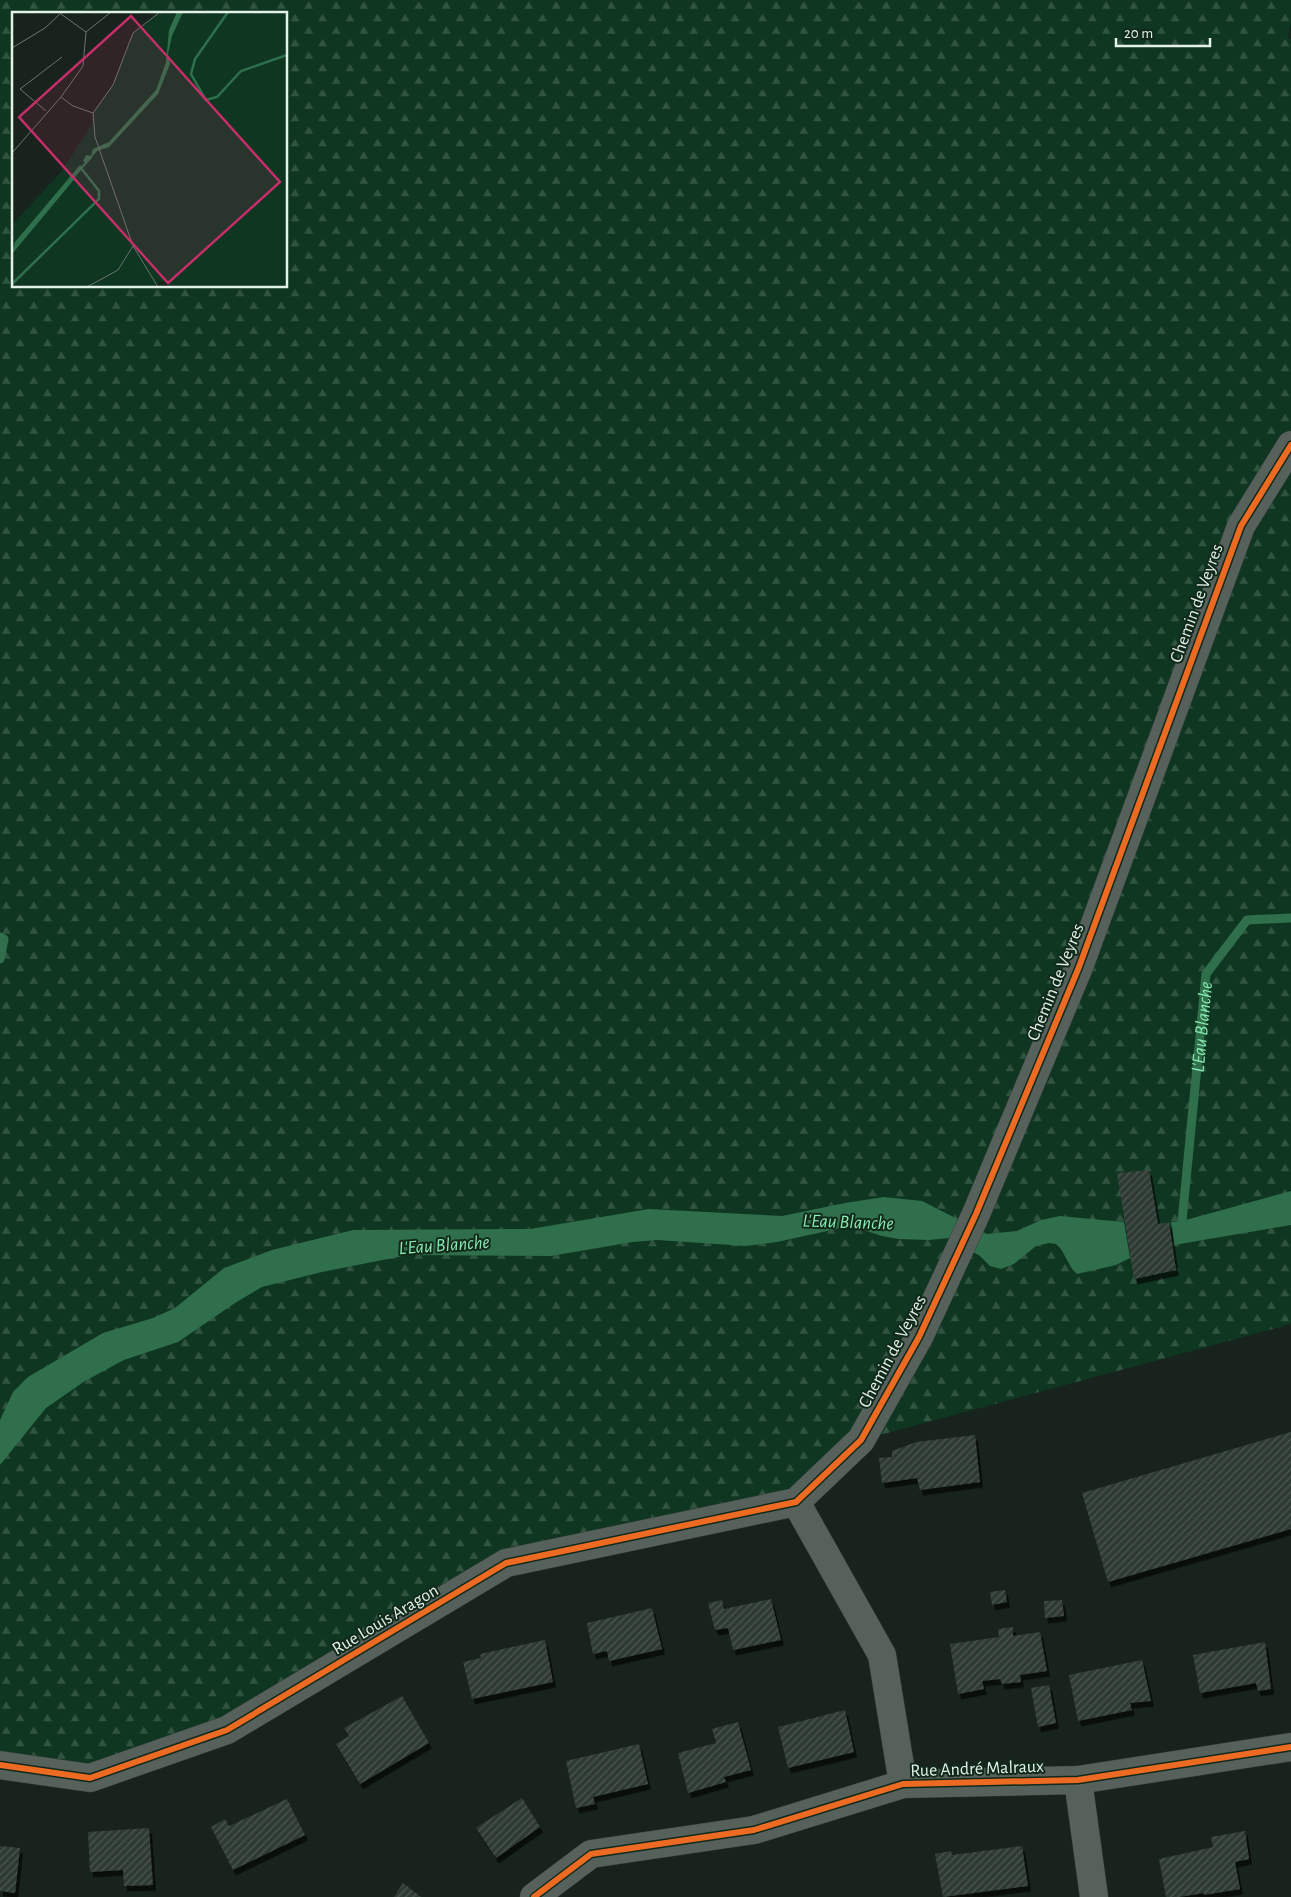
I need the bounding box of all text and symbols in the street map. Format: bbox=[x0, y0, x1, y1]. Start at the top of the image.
inset map bbox=[12, 12, 288, 288]
scale bar bbox=[1116, 15, 1210, 47]
text: 20 m bbox=[1124, 26, 1153, 41]
street label: Chemin de Veyres bbox=[1167, 542, 1227, 665]
street label: Chemin de Veyres bbox=[1024, 921, 1088, 1044]
water label: L'Eau Blanche bbox=[1188, 981, 1216, 1073]
water label: L'Eau Blanche bbox=[802, 1211, 894, 1234]
water label: L'Eau Blanche bbox=[398, 1233, 490, 1258]
street label: Chemin de Veyres bbox=[856, 1292, 930, 1411]
street label: Rue Louis Aragon bbox=[329, 1581, 442, 1659]
street label: Rue André Malraux bbox=[910, 1758, 1044, 1780]

